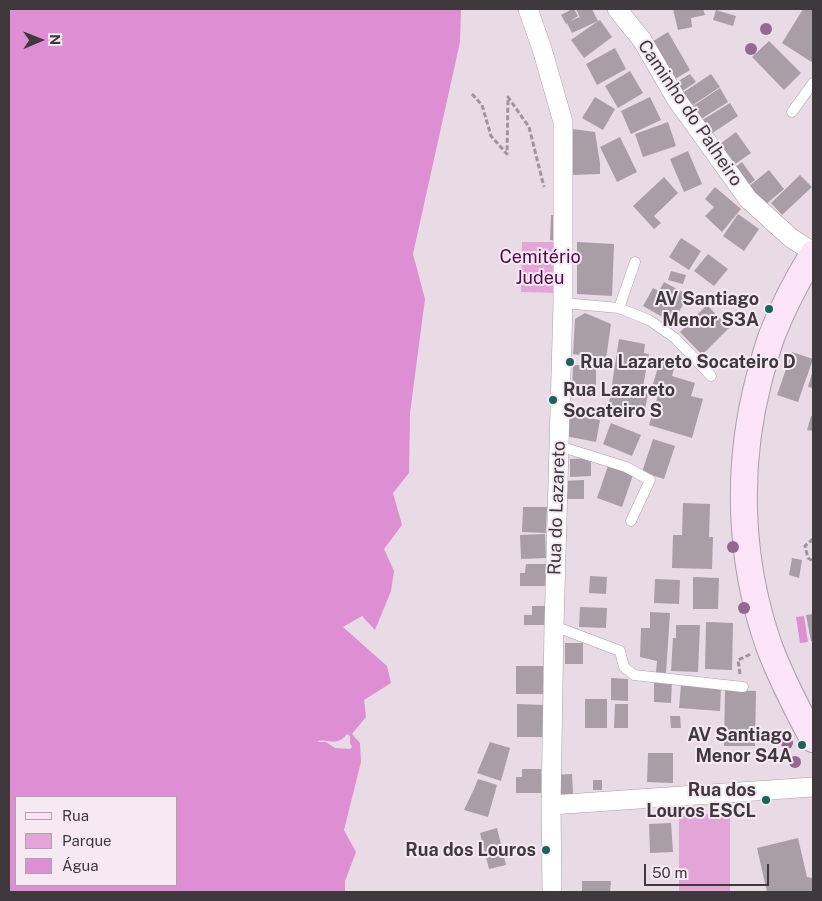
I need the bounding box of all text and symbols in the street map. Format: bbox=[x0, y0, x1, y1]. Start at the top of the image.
north arrow bbox=[15, 15, 65, 65]
text: N bbox=[47, 34, 63, 45]
street label: Caminho do Palheiro bbox=[633, 36, 747, 190]
park label: Cemitério Judeu bbox=[499, 246, 581, 288]
place label: AV Santiago Menor S3A bbox=[654, 288, 759, 330]
marker: AV Santiago Menor S3A bbox=[763, 303, 775, 315]
place label: Rua Lazareto Socateiro D bbox=[580, 351, 796, 373]
marker: Rua Lazareto Socateiro D bbox=[564, 356, 576, 368]
place label: Rua Lazareto Socateiro S bbox=[563, 379, 675, 422]
marker: Rua Lazareto Socateiro S bbox=[547, 394, 559, 406]
street label: Rua do Lazareto bbox=[544, 440, 570, 576]
place label: AV Santiago Menor S4A bbox=[687, 724, 792, 766]
marker: AV Santiago Menor S4A bbox=[796, 739, 808, 751]
place label: Rua dos Louros ESCL bbox=[646, 779, 756, 822]
marker: Rua dos Louros ESCL bbox=[760, 794, 772, 806]
legend bbox=[15, 796, 178, 886]
text: Rua bbox=[62, 807, 89, 824]
text: Parque bbox=[62, 832, 112, 849]
place label: Rua dos Louros bbox=[405, 839, 536, 861]
marker: Rua dos Louros bbox=[540, 844, 552, 856]
scale bar bbox=[647, 854, 772, 886]
text: Água bbox=[62, 857, 99, 874]
text: 50 m bbox=[652, 864, 687, 881]

